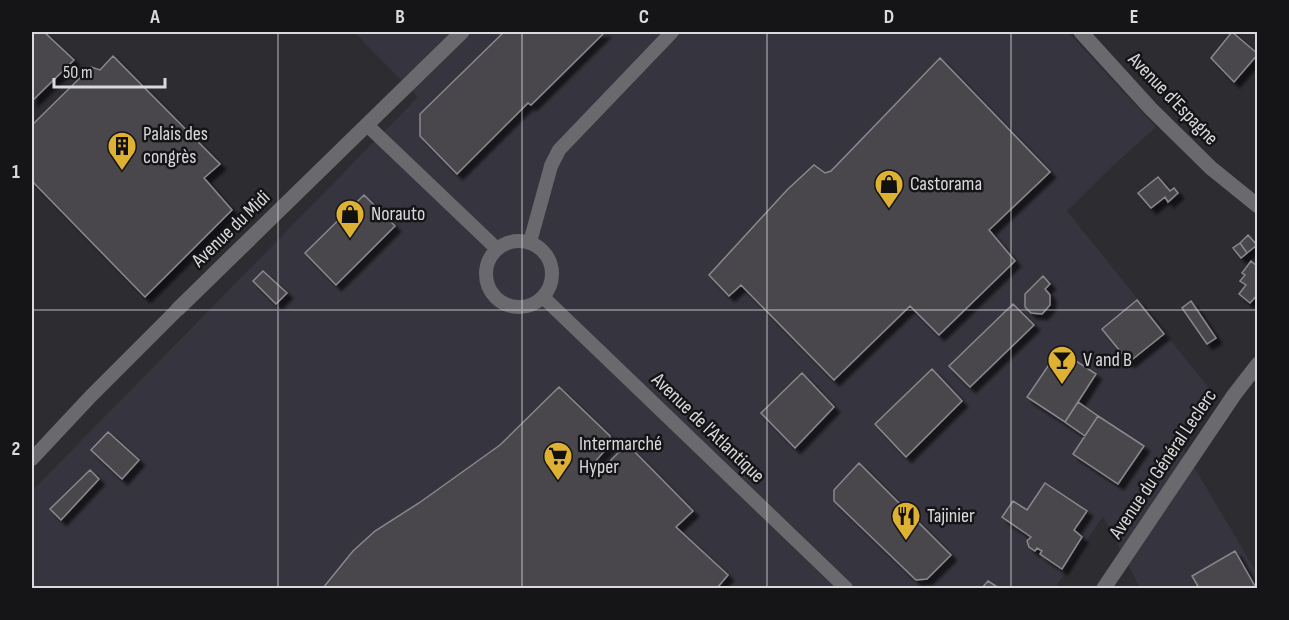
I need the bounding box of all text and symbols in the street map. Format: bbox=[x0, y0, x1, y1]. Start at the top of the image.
text: A bbox=[149, 5, 160, 29]
text: B bbox=[395, 5, 405, 29]
text: C bbox=[639, 5, 649, 29]
text: D bbox=[884, 5, 894, 29]
text: E bbox=[1130, 5, 1138, 29]
street label: Avenue d'Espagne bbox=[1122, 47, 1223, 150]
scale bar bbox=[54, 51, 165, 89]
text: 50 m bbox=[63, 62, 93, 83]
place label: Palais des congrès bbox=[143, 122, 208, 169]
building icon: Palais des congrès bbox=[106, 130, 138, 172]
text: 1 bbox=[12, 160, 20, 184]
shop icon: Castorama bbox=[873, 168, 905, 210]
place label: Castorama bbox=[910, 172, 982, 196]
street label: Avenue du Midi bbox=[186, 186, 275, 273]
shop icon: Norauto bbox=[334, 198, 366, 240]
place label: Norauto bbox=[371, 202, 425, 226]
bar icon: V and B bbox=[1046, 344, 1078, 386]
place label: V and B bbox=[1083, 348, 1132, 372]
street label: Avenue de l'Atlantique bbox=[646, 367, 770, 488]
street label: Avenue du Général Leclerc bbox=[1104, 385, 1222, 544]
place label: Intermarché Hyper bbox=[579, 432, 662, 479]
text: 2 bbox=[12, 437, 20, 461]
supermarket icon: Intermarché Hyper bbox=[542, 440, 574, 482]
restaurant icon: Tajinier bbox=[890, 500, 922, 542]
place label: Tajinier bbox=[927, 504, 975, 528]

